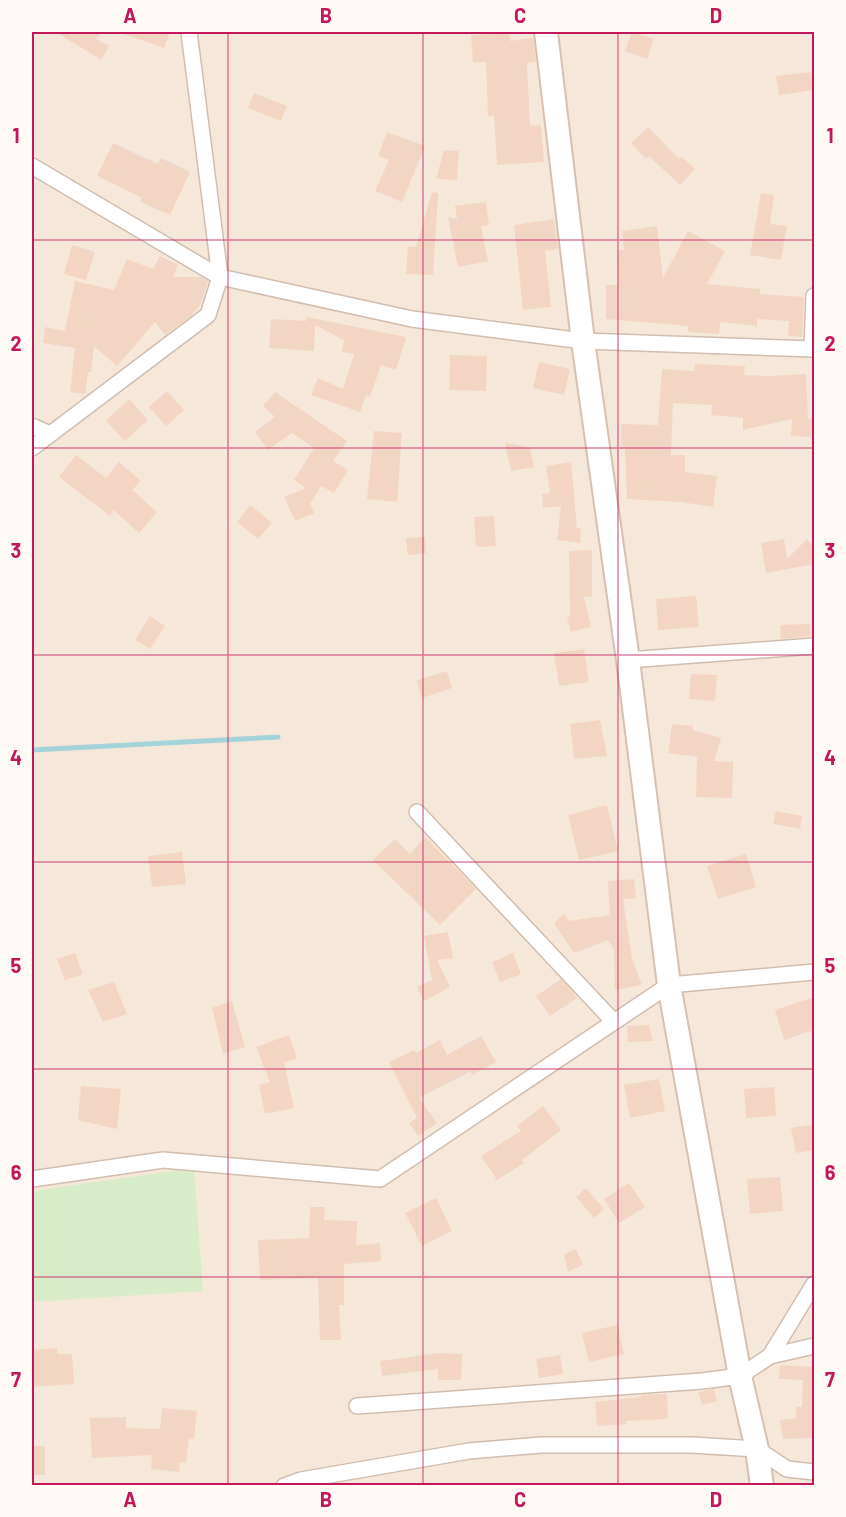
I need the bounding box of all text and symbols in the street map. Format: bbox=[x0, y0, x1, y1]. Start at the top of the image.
text: A bbox=[123, 3, 137, 27]
text: B bbox=[320, 3, 332, 27]
text: C bbox=[514, 3, 526, 27]
text: D bbox=[710, 3, 722, 27]
text: 1 bbox=[12, 123, 20, 147]
text: 1 bbox=[826, 123, 834, 147]
text: 2 bbox=[10, 331, 22, 355]
text: 2 bbox=[824, 331, 836, 355]
text: 3 bbox=[11, 538, 21, 562]
text: 3 bbox=[825, 538, 835, 562]
text: 4 bbox=[10, 745, 22, 769]
text: 4 bbox=[824, 745, 836, 769]
text: 5 bbox=[11, 953, 22, 977]
text: 5 bbox=[825, 953, 836, 977]
text: 6 bbox=[11, 1160, 22, 1184]
text: 6 bbox=[825, 1160, 836, 1184]
text: 7 bbox=[11, 1367, 21, 1391]
text: 7 bbox=[825, 1367, 835, 1391]
text: A bbox=[123, 1487, 137, 1511]
text: B bbox=[320, 1487, 332, 1511]
text: C bbox=[514, 1487, 526, 1511]
text: D bbox=[710, 1487, 722, 1511]

